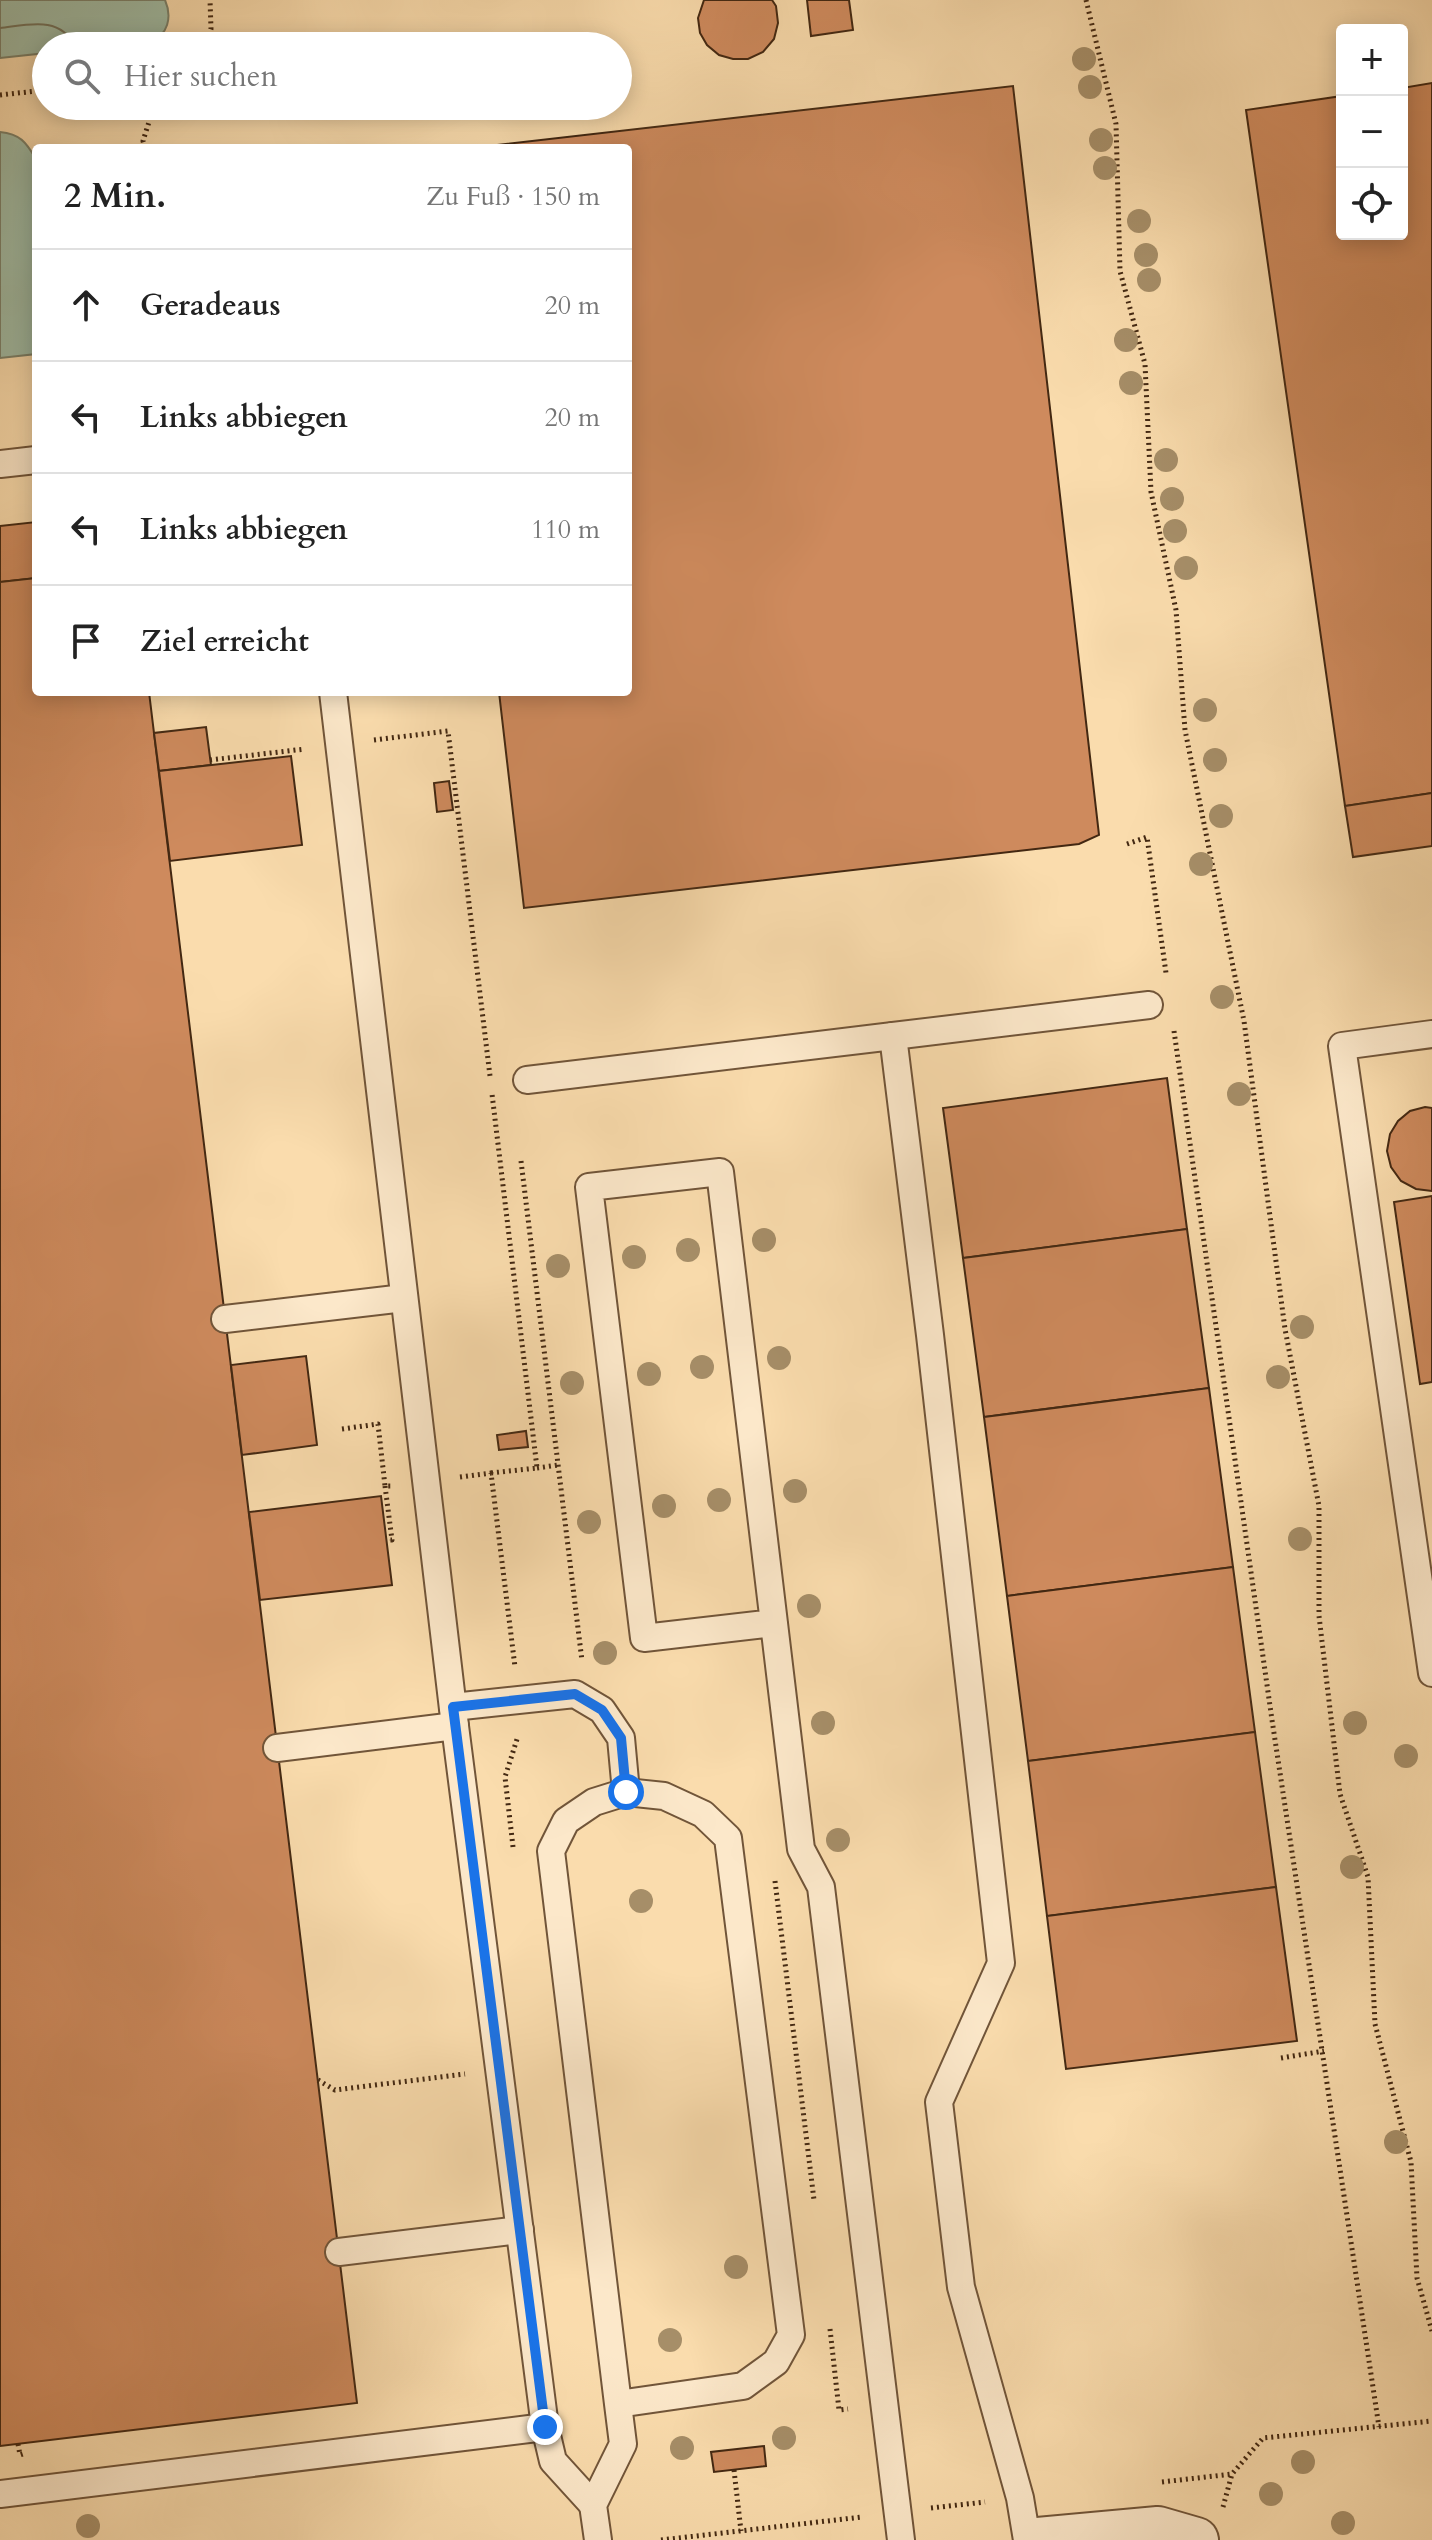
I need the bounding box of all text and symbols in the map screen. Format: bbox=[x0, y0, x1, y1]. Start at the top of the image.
map controls bbox=[1336, 24, 1408, 240]
button: + bbox=[1336, 24, 1408, 96]
search box bbox=[32, 32, 632, 120]
icon: search bbox=[60, 54, 104, 98]
text: Hier suchen bbox=[124, 56, 277, 97]
button: − bbox=[1336, 96, 1408, 168]
button: locate bbox=[1336, 168, 1408, 240]
text: 2 Min. bbox=[64, 173, 166, 219]
text: Zu Fuß · 150 m bbox=[426, 179, 600, 214]
icon: ahead bbox=[64, 283, 108, 327]
text: Geradeaus bbox=[140, 285, 281, 326]
text: 20 m bbox=[544, 288, 600, 323]
icon: left bbox=[64, 395, 108, 439]
text: Links abbiegen bbox=[140, 397, 348, 438]
text: 20 m bbox=[544, 400, 600, 435]
icon: left bbox=[64, 507, 108, 551]
text: Links abbiegen bbox=[140, 509, 348, 550]
text: 110 m bbox=[531, 512, 600, 547]
icon: arrive bbox=[64, 619, 108, 663]
text: Ziel erreicht bbox=[140, 621, 309, 662]
route start bbox=[608, 1774, 644, 1810]
route end bbox=[527, 2409, 563, 2445]

